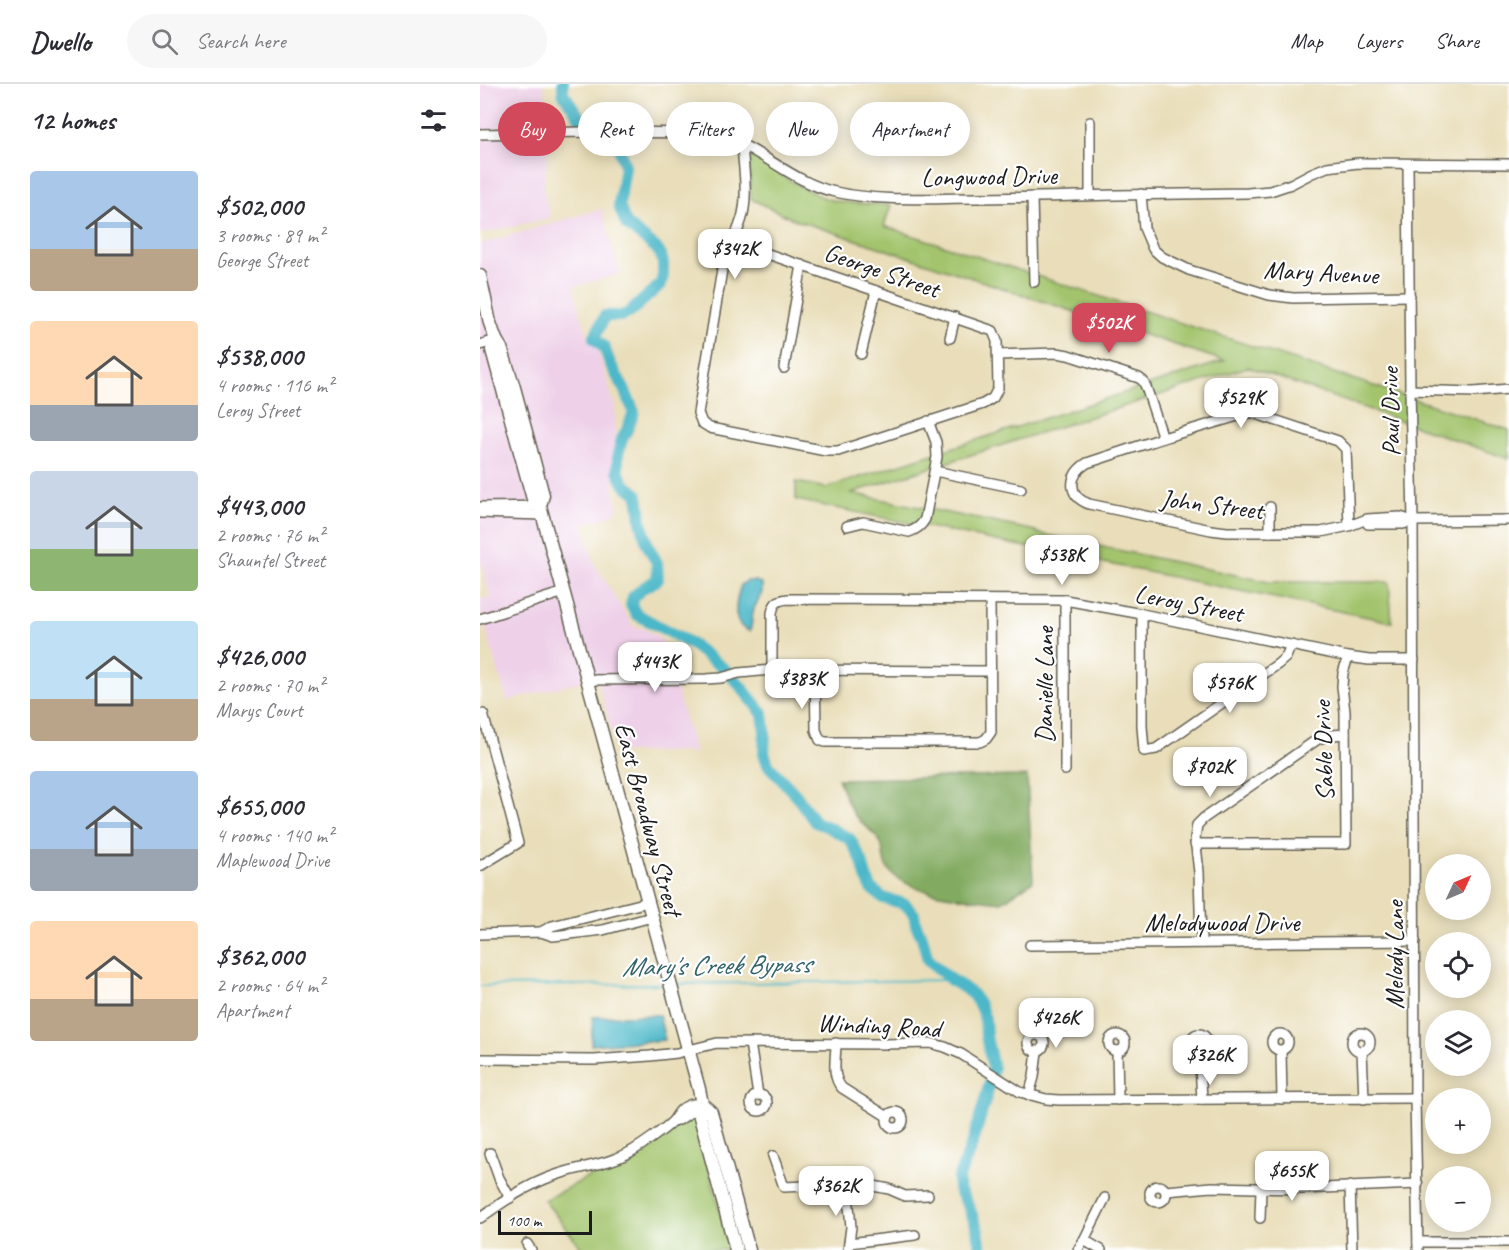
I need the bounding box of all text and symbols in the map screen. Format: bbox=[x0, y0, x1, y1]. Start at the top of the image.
search box bbox=[127, 14, 547, 68]
text: Dwello bbox=[30, 24, 91, 59]
icon: search bbox=[148, 25, 181, 58]
text: Search here bbox=[196, 27, 286, 55]
text: Map bbox=[1290, 28, 1323, 54]
text: Layers bbox=[1356, 28, 1402, 54]
text: Share bbox=[1435, 28, 1479, 54]
chip: Buy bbox=[498, 102, 566, 156]
chip: Rent bbox=[578, 102, 654, 156]
chip: Filters bbox=[666, 102, 754, 156]
chip: New bbox=[766, 102, 838, 156]
chip: Apartment bbox=[850, 102, 970, 156]
text: 12 homes bbox=[30, 104, 115, 137]
icon: filters bbox=[417, 104, 450, 137]
street label: Longwood Drive bbox=[921, 159, 1059, 194]
text: $502,000 bbox=[216, 190, 303, 223]
icon: home bbox=[78, 195, 150, 267]
text: 3 rooms · 89 m² bbox=[216, 223, 324, 248]
pin: $342K bbox=[693, 229, 777, 280]
street label: George Street bbox=[820, 235, 946, 306]
text: $342K bbox=[712, 236, 758, 261]
text: George Street bbox=[216, 248, 308, 273]
street label: Mary Avenue bbox=[1263, 253, 1382, 292]
pin: $502K bbox=[1067, 303, 1151, 354]
text: $502K bbox=[1086, 310, 1132, 335]
text: $538,000 bbox=[216, 340, 303, 373]
icon: home bbox=[78, 345, 150, 417]
street label: Paul Drive bbox=[1373, 365, 1408, 457]
text: 4 rooms · 116 m² bbox=[216, 373, 333, 398]
pin: $529K bbox=[1199, 378, 1283, 429]
text: $529K bbox=[1218, 385, 1264, 410]
text: Leroy Street bbox=[216, 398, 300, 423]
street label: John Street bbox=[1157, 482, 1267, 527]
text: $443,000 bbox=[216, 490, 303, 523]
icon: home bbox=[78, 495, 150, 567]
text: 2 rooms · 76 m² bbox=[216, 523, 324, 548]
pin: $538K bbox=[1020, 535, 1104, 586]
text: $538K bbox=[1039, 542, 1085, 567]
text: Shauntel Street bbox=[216, 548, 325, 573]
street label: Leroy Street bbox=[1132, 577, 1248, 631]
street label: Danielle Lane bbox=[1028, 625, 1061, 743]
text: $426,000 bbox=[216, 640, 304, 673]
pin: $443K bbox=[613, 642, 697, 693]
icon: home bbox=[78, 645, 150, 717]
text: $443K bbox=[632, 649, 678, 674]
pin: $383K bbox=[760, 659, 844, 710]
pin: $576K bbox=[1188, 663, 1272, 714]
text: $383K bbox=[779, 666, 825, 691]
text: $576K bbox=[1207, 670, 1253, 695]
text: 2 rooms · 70 m² bbox=[216, 673, 324, 698]
text: Marys Court bbox=[216, 698, 303, 723]
street label: Sable Drive bbox=[1305, 698, 1342, 802]
street label: East Broadway Street bbox=[607, 719, 691, 923]
pin: $702K bbox=[1168, 747, 1252, 798]
text: $702K bbox=[1187, 754, 1233, 779]
text: $655,000 bbox=[216, 790, 303, 823]
icon: home bbox=[78, 795, 150, 867]
text: 4 rooms · 140 m² bbox=[216, 823, 333, 848]
text: Maplewood Drive bbox=[216, 848, 329, 873]
north arrow bbox=[1425, 854, 1491, 920]
map controls bbox=[1425, 854, 1491, 1232]
street label: Melody Lane bbox=[1378, 898, 1411, 1009]
street label: Melodywood Drive bbox=[1145, 906, 1301, 939]
button: locate bbox=[1425, 932, 1491, 998]
text: $362,000 bbox=[216, 940, 304, 973]
icon: home bbox=[78, 945, 150, 1017]
water label: Mary's Creek Bypass bbox=[622, 946, 815, 984]
text: 2 rooms · 64 m² bbox=[216, 973, 324, 998]
text: Apartment bbox=[216, 998, 289, 1023]
pin: $426K bbox=[1014, 998, 1098, 1049]
text: $426K bbox=[1033, 1005, 1079, 1030]
street label: Winding Road bbox=[817, 1006, 945, 1045]
button: layers bbox=[1425, 1010, 1491, 1076]
pin: $326K bbox=[1168, 1035, 1252, 1086]
text: $326K bbox=[1187, 1042, 1233, 1067]
button: + bbox=[1425, 1088, 1491, 1154]
pin: $655K bbox=[1250, 1151, 1334, 1202]
text: $655K bbox=[1269, 1158, 1315, 1183]
pin: $362K bbox=[794, 1166, 878, 1217]
button: − bbox=[1425, 1166, 1491, 1232]
text: $362K bbox=[813, 1173, 859, 1198]
scale bar bbox=[498, 1208, 592, 1236]
text: 100 m bbox=[507, 1211, 541, 1231]

